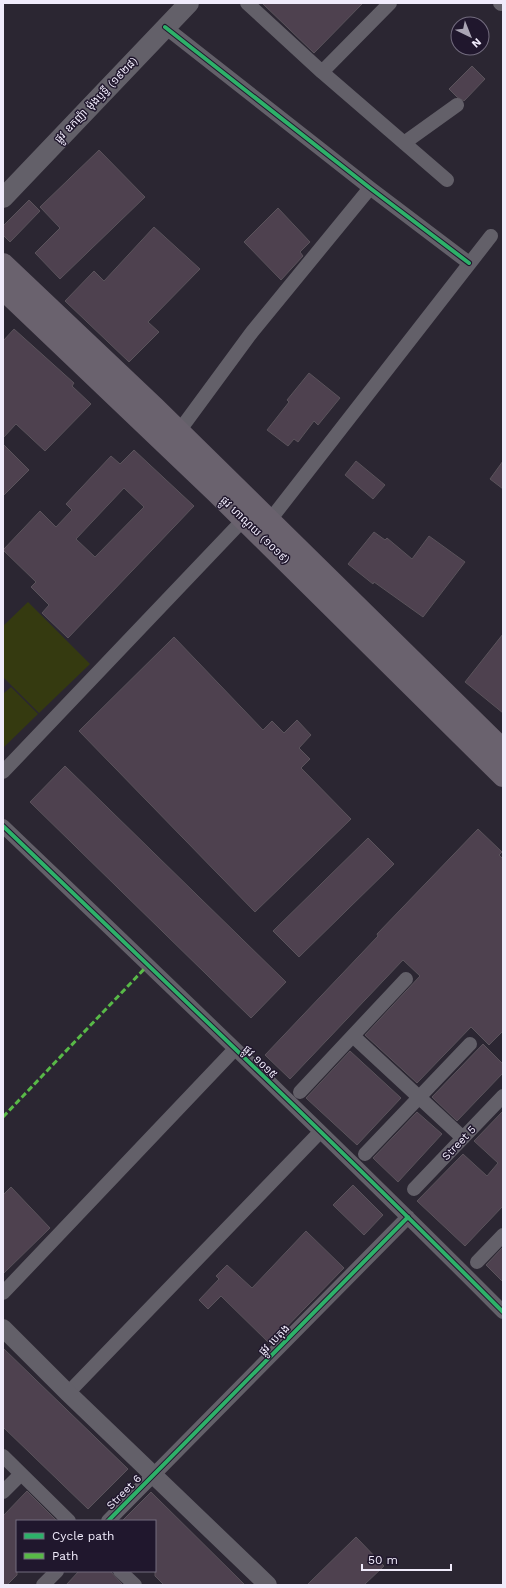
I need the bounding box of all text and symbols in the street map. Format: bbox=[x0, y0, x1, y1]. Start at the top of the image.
north arrow bbox=[450, 16, 490, 56]
text: N bbox=[469, 35, 484, 50]
street label: ផ្លូវ ឧកញ៉ា ម៉ុងឫទ្ធី (១៩២៨) bbox=[51, 54, 143, 148]
street label: ផ្លូវ ហាណូយ (១០១៩) bbox=[215, 494, 292, 569]
street label: ផ្លូវ ១០១៥ bbox=[238, 1043, 280, 1084]
street label: Street 5 bbox=[439, 1123, 479, 1163]
street label: ផ្លូវ បេតុង bbox=[256, 1322, 294, 1360]
street label: Street 6 bbox=[104, 1472, 144, 1512]
legend bbox=[16, 1520, 156, 1572]
text: Cycle path bbox=[52, 1529, 114, 1543]
scale bar bbox=[362, 1546, 451, 1572]
text: Path bbox=[52, 1549, 78, 1563]
text: 50 m bbox=[368, 1553, 398, 1567]

